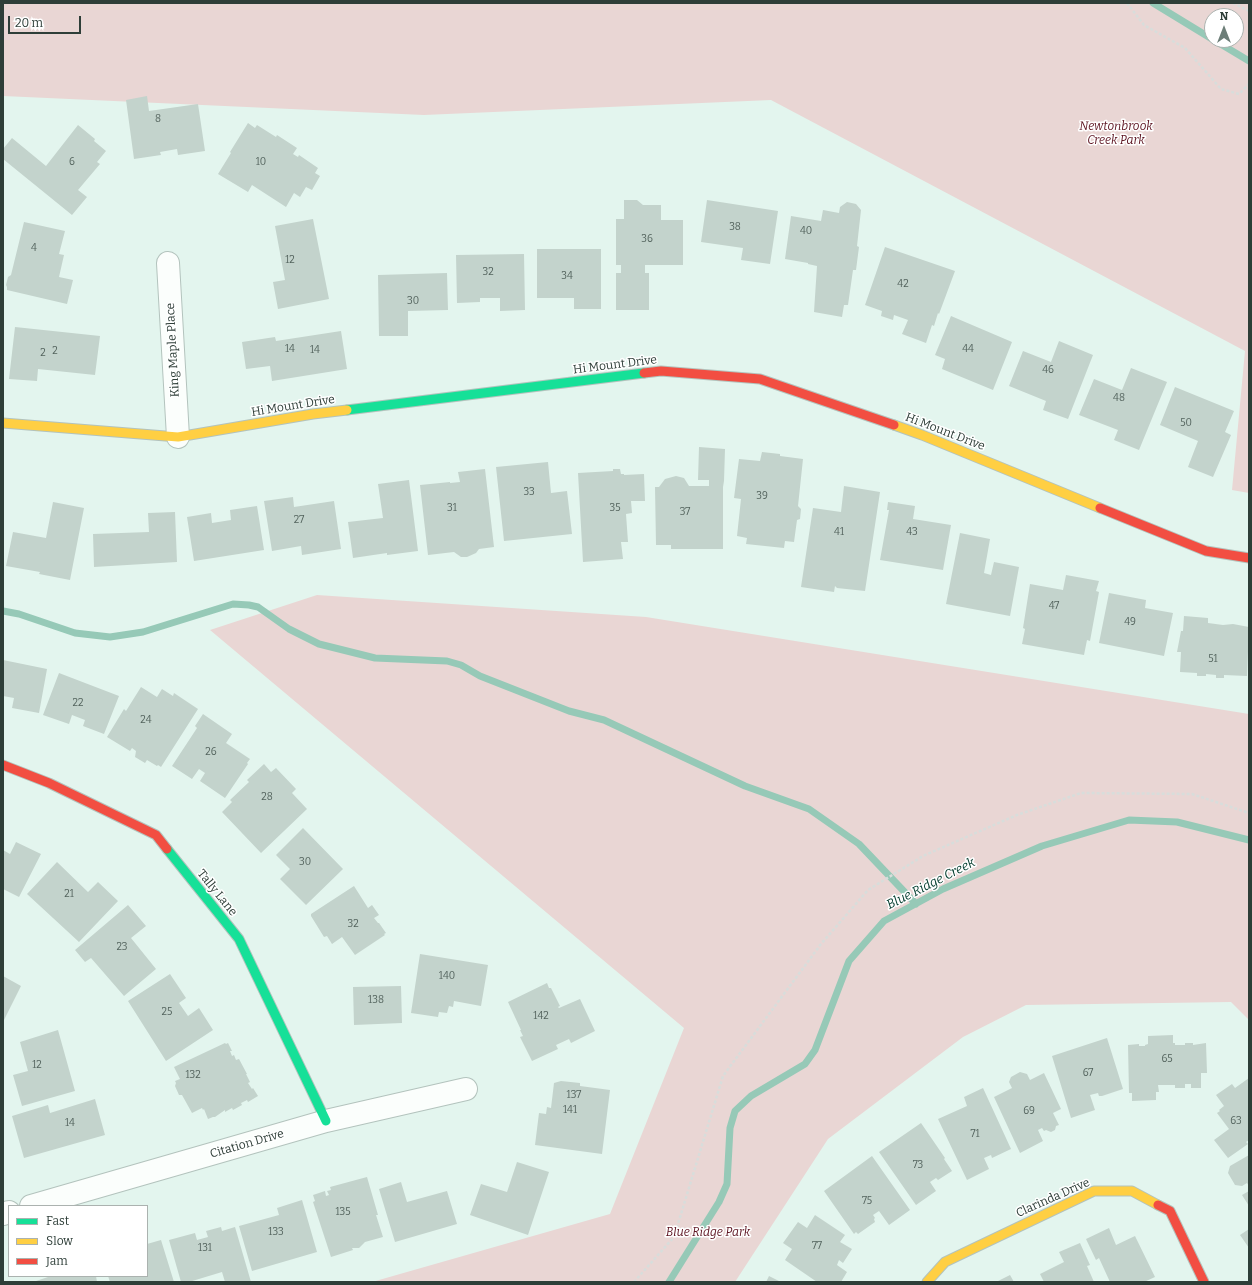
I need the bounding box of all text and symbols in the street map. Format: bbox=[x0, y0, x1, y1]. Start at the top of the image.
scale bar bbox=[10, 8, 83, 34]
north arrow bbox=[1204, 8, 1244, 48]
text: N bbox=[1220, 10, 1228, 23]
text: 20 m bbox=[15, 16, 43, 30]
house number: 8 bbox=[155, 113, 161, 125]
park label: Newtonbrook Creek Park bbox=[1079, 120, 1153, 148]
house number: 6 bbox=[69, 156, 75, 168]
house number: 10 bbox=[256, 156, 266, 168]
house number: 38 bbox=[729, 221, 741, 233]
house number: 40 bbox=[800, 225, 812, 237]
house number: 36 bbox=[641, 233, 653, 245]
house number: 4 bbox=[31, 242, 37, 254]
house number: 12 bbox=[285, 254, 295, 266]
house number: 32 bbox=[482, 266, 494, 278]
house number: 34 bbox=[561, 270, 573, 282]
house number: 42 bbox=[897, 278, 909, 290]
house number: 30 bbox=[407, 295, 419, 307]
street label: King Maple Place bbox=[163, 302, 183, 398]
house number: 14 bbox=[285, 343, 295, 355]
house number: 44 bbox=[962, 343, 974, 355]
house number: 14 bbox=[310, 344, 320, 356]
house number: 2 bbox=[52, 345, 58, 357]
house number: 2 bbox=[40, 347, 46, 359]
street label: Hi Mount Drive bbox=[572, 353, 658, 377]
house number: 46 bbox=[1042, 364, 1054, 376]
street label: Hi Mount Drive bbox=[250, 392, 336, 420]
house number: 48 bbox=[1113, 392, 1125, 404]
street label: Hi Mount Drive bbox=[903, 410, 987, 454]
house number: 50 bbox=[1180, 417, 1192, 429]
house number: 33 bbox=[523, 486, 535, 498]
house number: 39 bbox=[756, 490, 768, 502]
house number: 31 bbox=[447, 502, 457, 514]
house number: 35 bbox=[609, 502, 621, 514]
house number: 37 bbox=[680, 506, 690, 518]
house number: 27 bbox=[294, 514, 304, 526]
house number: 41 bbox=[834, 526, 844, 538]
house number: 43 bbox=[906, 526, 918, 538]
house number: 47 bbox=[1049, 600, 1059, 612]
house number: 49 bbox=[1124, 616, 1136, 628]
house number: 51 bbox=[1208, 653, 1218, 665]
house number: 22 bbox=[73, 697, 83, 709]
house number: 24 bbox=[140, 714, 152, 726]
house number: 26 bbox=[205, 746, 217, 758]
house number: 28 bbox=[261, 791, 273, 803]
water label: Blue Ridge Creek bbox=[884, 855, 978, 913]
house number: 30 bbox=[299, 856, 311, 868]
street label: Tally Lane bbox=[194, 867, 240, 919]
house number: 21 bbox=[64, 888, 74, 900]
house number: 32 bbox=[347, 918, 359, 930]
house number: 23 bbox=[116, 941, 128, 953]
house number: 140 bbox=[439, 970, 455, 982]
house number: 138 bbox=[368, 994, 384, 1006]
house number: 25 bbox=[162, 1006, 172, 1018]
house number: 142 bbox=[533, 1010, 549, 1022]
house number: 65 bbox=[1161, 1053, 1173, 1065]
house number: 12 bbox=[32, 1059, 42, 1071]
house number: 67 bbox=[1083, 1067, 1093, 1079]
house number: 132 bbox=[185, 1069, 201, 1081]
house number: 137 bbox=[567, 1089, 581, 1101]
house number: 141 bbox=[563, 1104, 577, 1116]
house number: 69 bbox=[1023, 1105, 1035, 1117]
house number: 63 bbox=[1230, 1115, 1242, 1127]
house number: 14 bbox=[65, 1117, 75, 1129]
street label: Citation Drive bbox=[208, 1127, 286, 1161]
house number: 71 bbox=[970, 1128, 980, 1140]
house number: 73 bbox=[913, 1159, 923, 1171]
street label: Clarinda Drive bbox=[1014, 1175, 1092, 1221]
house number: 75 bbox=[862, 1195, 872, 1207]
legend bbox=[8, 1205, 148, 1277]
house number: 135 bbox=[335, 1206, 351, 1218]
text: Fast bbox=[46, 1214, 69, 1228]
house number: 133 bbox=[268, 1226, 284, 1238]
park label: Blue Ridge Park bbox=[666, 1226, 750, 1240]
text: Slow bbox=[46, 1234, 73, 1248]
house number: 77 bbox=[812, 1240, 822, 1252]
house number: 131 bbox=[198, 1242, 212, 1254]
text: Jam bbox=[46, 1254, 68, 1268]

